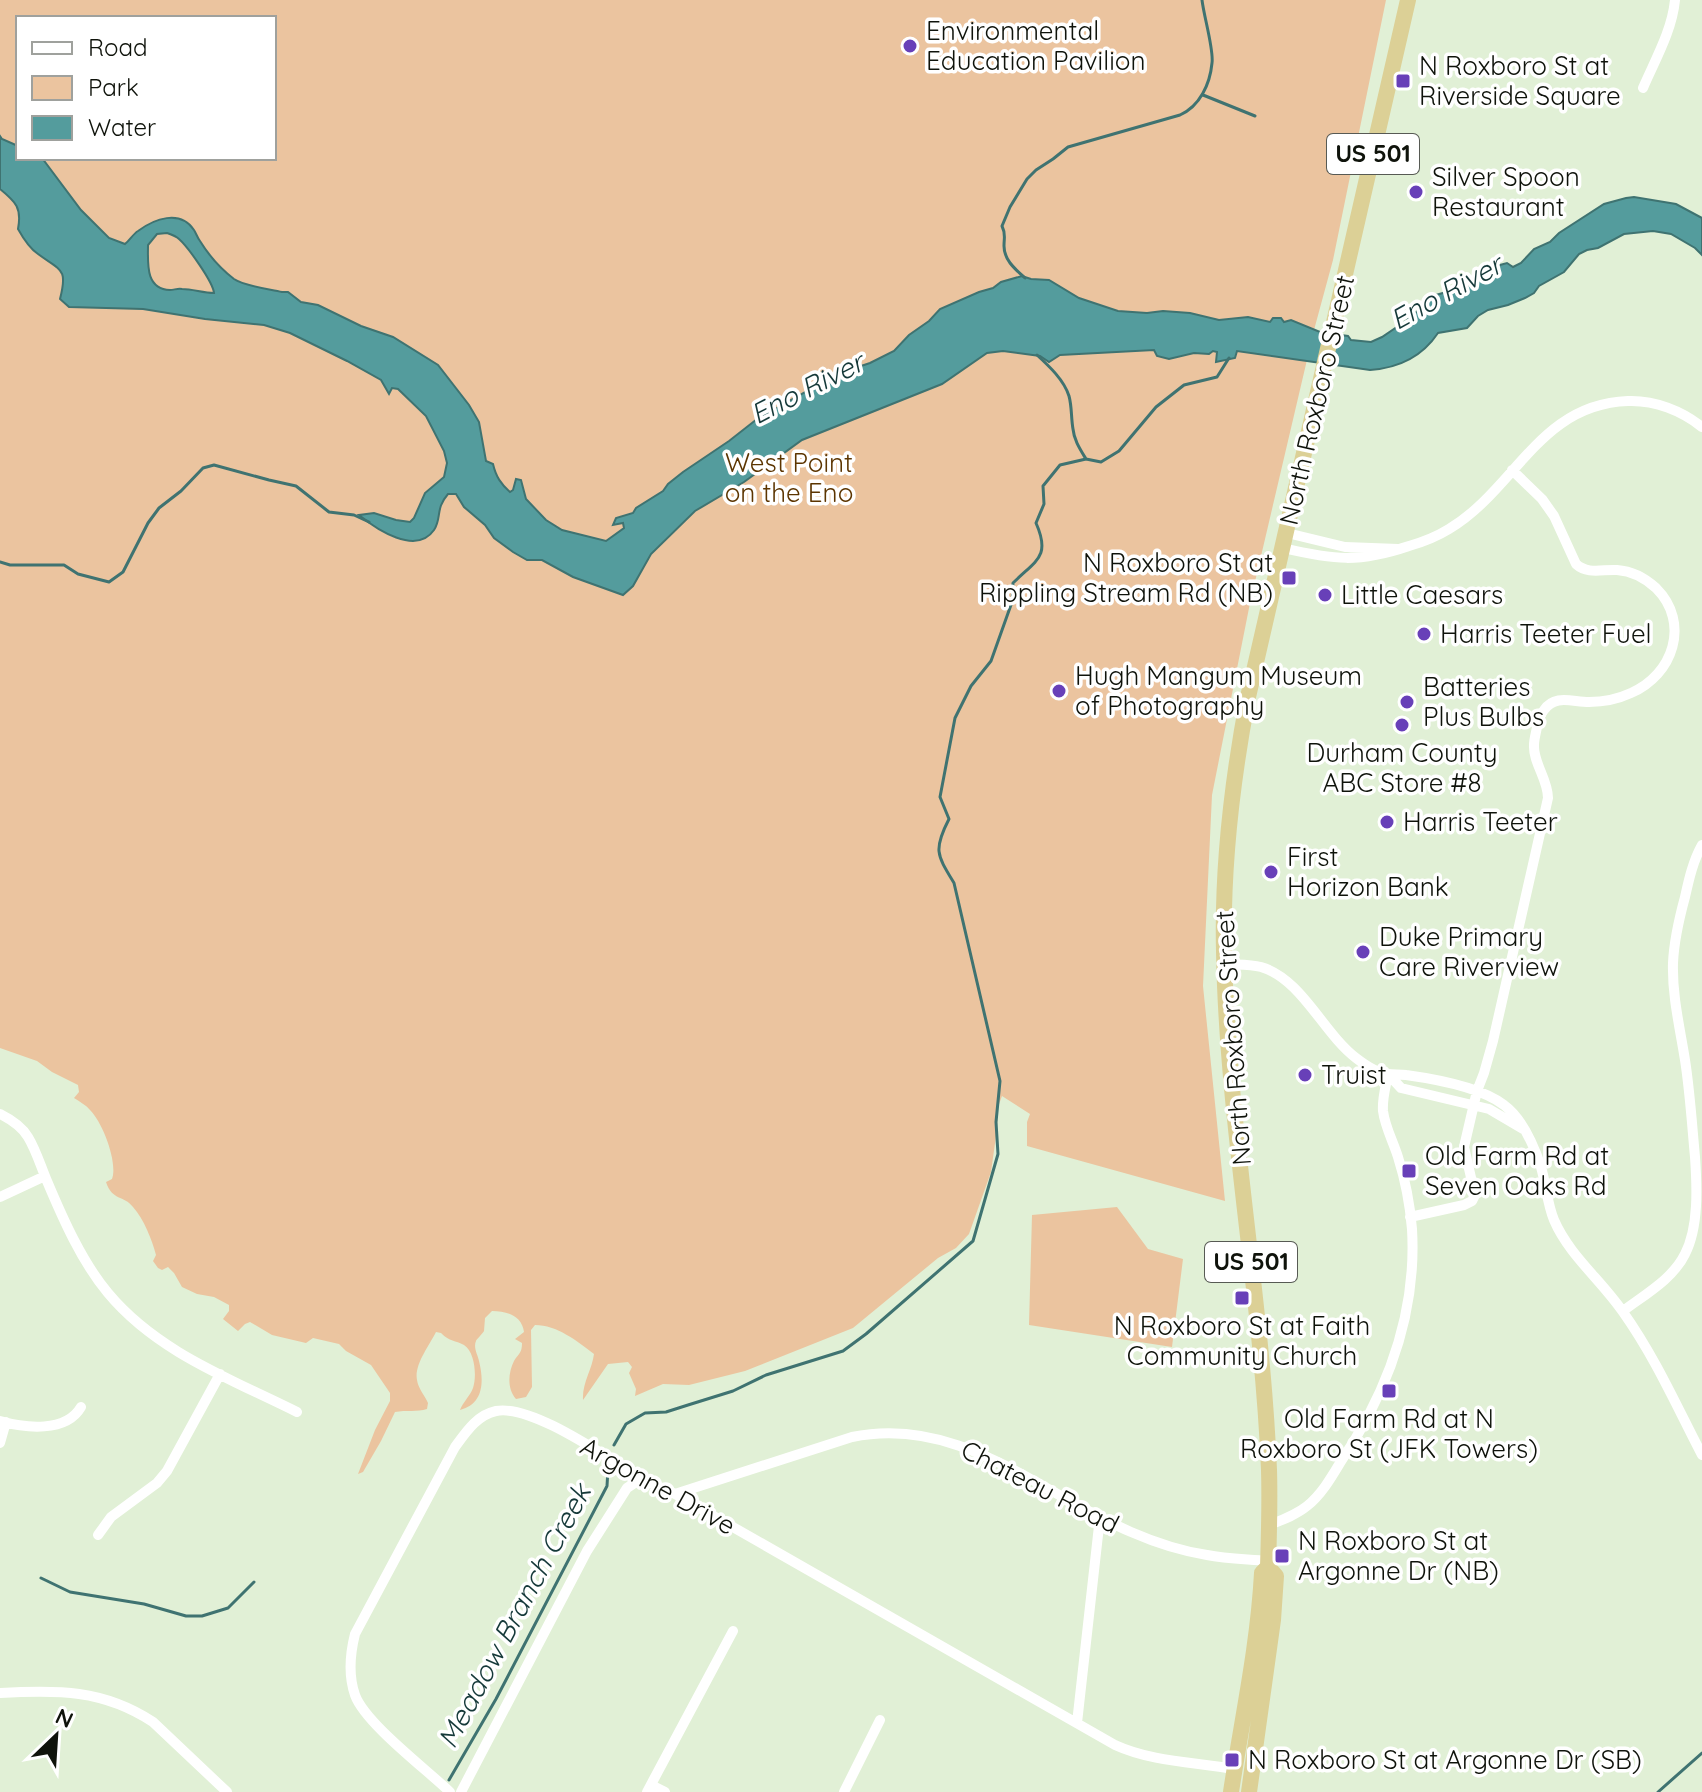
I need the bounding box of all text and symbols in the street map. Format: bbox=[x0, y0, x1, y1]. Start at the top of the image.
place label: Environmental Education Pavilion bbox=[926, 14, 1145, 77]
legend bbox=[16, 16, 276, 160]
text: Road bbox=[88, 32, 148, 62]
marker: Environmental Education Pavilion bbox=[901, 37, 919, 55]
place label: N Roxboro St at Riverside Square bbox=[1419, 49, 1621, 112]
text: Park bbox=[88, 72, 139, 102]
marker: N Roxboro St at Riverside Square bbox=[1394, 72, 1412, 90]
text: Water bbox=[88, 112, 156, 142]
road number: US 501 bbox=[1327, 134, 1419, 174]
place label: Silver Spoon Restaurant bbox=[1432, 160, 1580, 223]
marker: Silver Spoon Restaurant bbox=[1407, 183, 1425, 201]
water label: Eno River bbox=[1384, 245, 1511, 337]
street label: North Roxboro Street bbox=[1272, 272, 1361, 528]
water label: Eno River bbox=[744, 343, 872, 431]
park label: West Point on the Eno bbox=[725, 446, 853, 509]
place label: N Roxboro St at Rippling Stream Rd (NB) bbox=[979, 546, 1273, 609]
marker: N Roxboro St at Rippling Stream Rd (NB) bbox=[1280, 569, 1298, 587]
place label: Little Caesars bbox=[1341, 578, 1503, 611]
marker: Little Caesars bbox=[1316, 586, 1334, 604]
place label: Harris Teeter Fuel bbox=[1440, 617, 1652, 650]
marker: Harris Teeter Fuel bbox=[1415, 625, 1433, 643]
place label: Hugh Mangum Museum of Photography bbox=[1075, 659, 1362, 722]
place label: Batteries Plus Bulbs bbox=[1423, 670, 1544, 733]
marker: Hugh Mangum Museum of Photography bbox=[1050, 682, 1068, 700]
marker: Batteries Plus Bulbs bbox=[1398, 693, 1416, 711]
marker: Durham County ABC Store #8 bbox=[1393, 716, 1411, 734]
place label: Durham County ABC Store #8 bbox=[1307, 736, 1497, 799]
place label: Harris Teeter bbox=[1403, 805, 1558, 838]
marker: Harris Teeter bbox=[1378, 813, 1396, 831]
place label: First Horizon Bank bbox=[1287, 840, 1449, 903]
marker: First Horizon Bank bbox=[1262, 863, 1280, 881]
street label: North Roxboro Street bbox=[1207, 910, 1258, 1167]
place label: Duke Primary Care Riverview bbox=[1379, 920, 1559, 983]
marker: Duke Primary Care Riverview bbox=[1354, 943, 1372, 961]
place label: Truist bbox=[1321, 1058, 1387, 1091]
marker: Truist bbox=[1296, 1066, 1314, 1084]
place label: Old Farm Rd at Seven Oaks Rd bbox=[1425, 1139, 1609, 1202]
marker: Old Farm Rd at Seven Oaks Rd bbox=[1400, 1162, 1418, 1180]
road number: US 501 bbox=[1205, 1242, 1297, 1282]
marker: N Roxboro St at Faith Community Church bbox=[1233, 1289, 1251, 1307]
place label: N Roxboro St at Faith Community Church bbox=[1114, 1309, 1370, 1372]
marker: Old Farm Rd at N Roxboro St (JFK Towers) bbox=[1380, 1382, 1398, 1400]
place label: Old Farm Rd at N Roxboro St (JFK Towers) bbox=[1240, 1402, 1538, 1465]
street label: Argonne Drive bbox=[575, 1429, 742, 1542]
street label: Chateau Road bbox=[956, 1433, 1125, 1540]
water label: Meadow Branch Creek bbox=[429, 1475, 599, 1754]
place label: N Roxboro St at Argonne Dr (NB) bbox=[1298, 1524, 1499, 1587]
marker: N Roxboro St at Argonne Dr (NB) bbox=[1273, 1547, 1291, 1565]
north arrow bbox=[16, 1696, 96, 1776]
text: N bbox=[51, 1702, 78, 1734]
place label: N Roxboro St at Argonne Dr (SB) bbox=[1248, 1743, 1642, 1776]
marker: N Roxboro St at Argonne Dr (SB) bbox=[1223, 1751, 1241, 1769]

